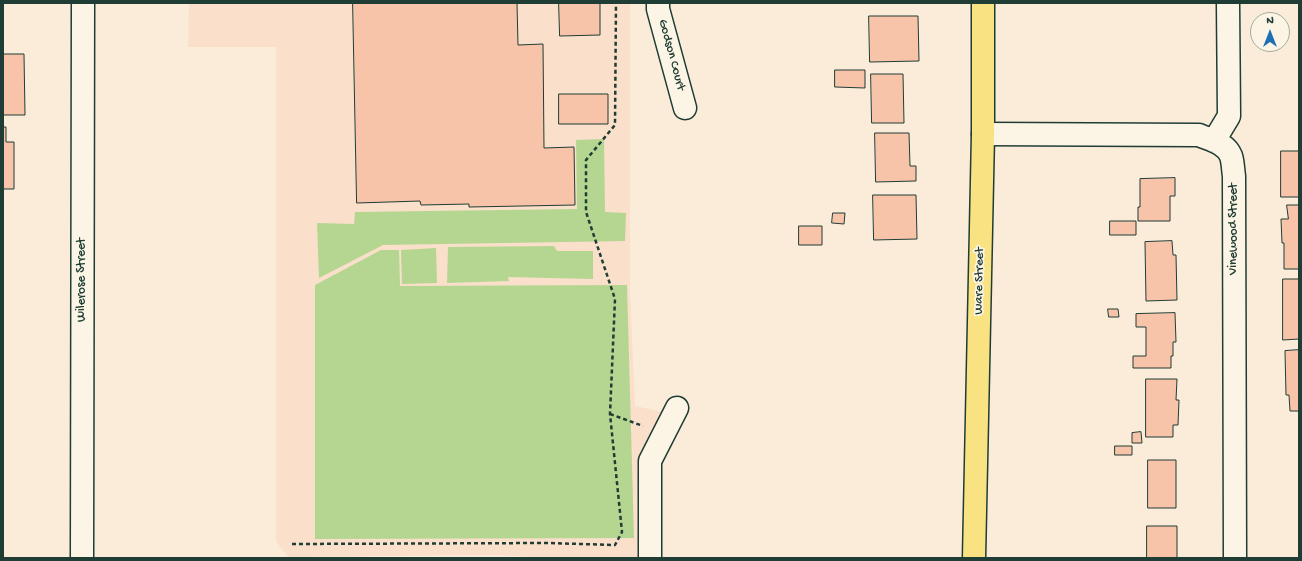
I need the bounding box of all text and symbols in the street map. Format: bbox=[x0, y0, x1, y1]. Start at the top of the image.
north arrow bbox=[1250, 12, 1290, 52]
text: N bbox=[1266, 15, 1274, 27]
street label: Godson Court bbox=[654, 18, 688, 92]
street label: Vinewood Street bbox=[1226, 183, 1242, 275]
street label: Wilerose Street bbox=[74, 238, 90, 322]
street label: Ware Street bbox=[972, 247, 988, 315]

